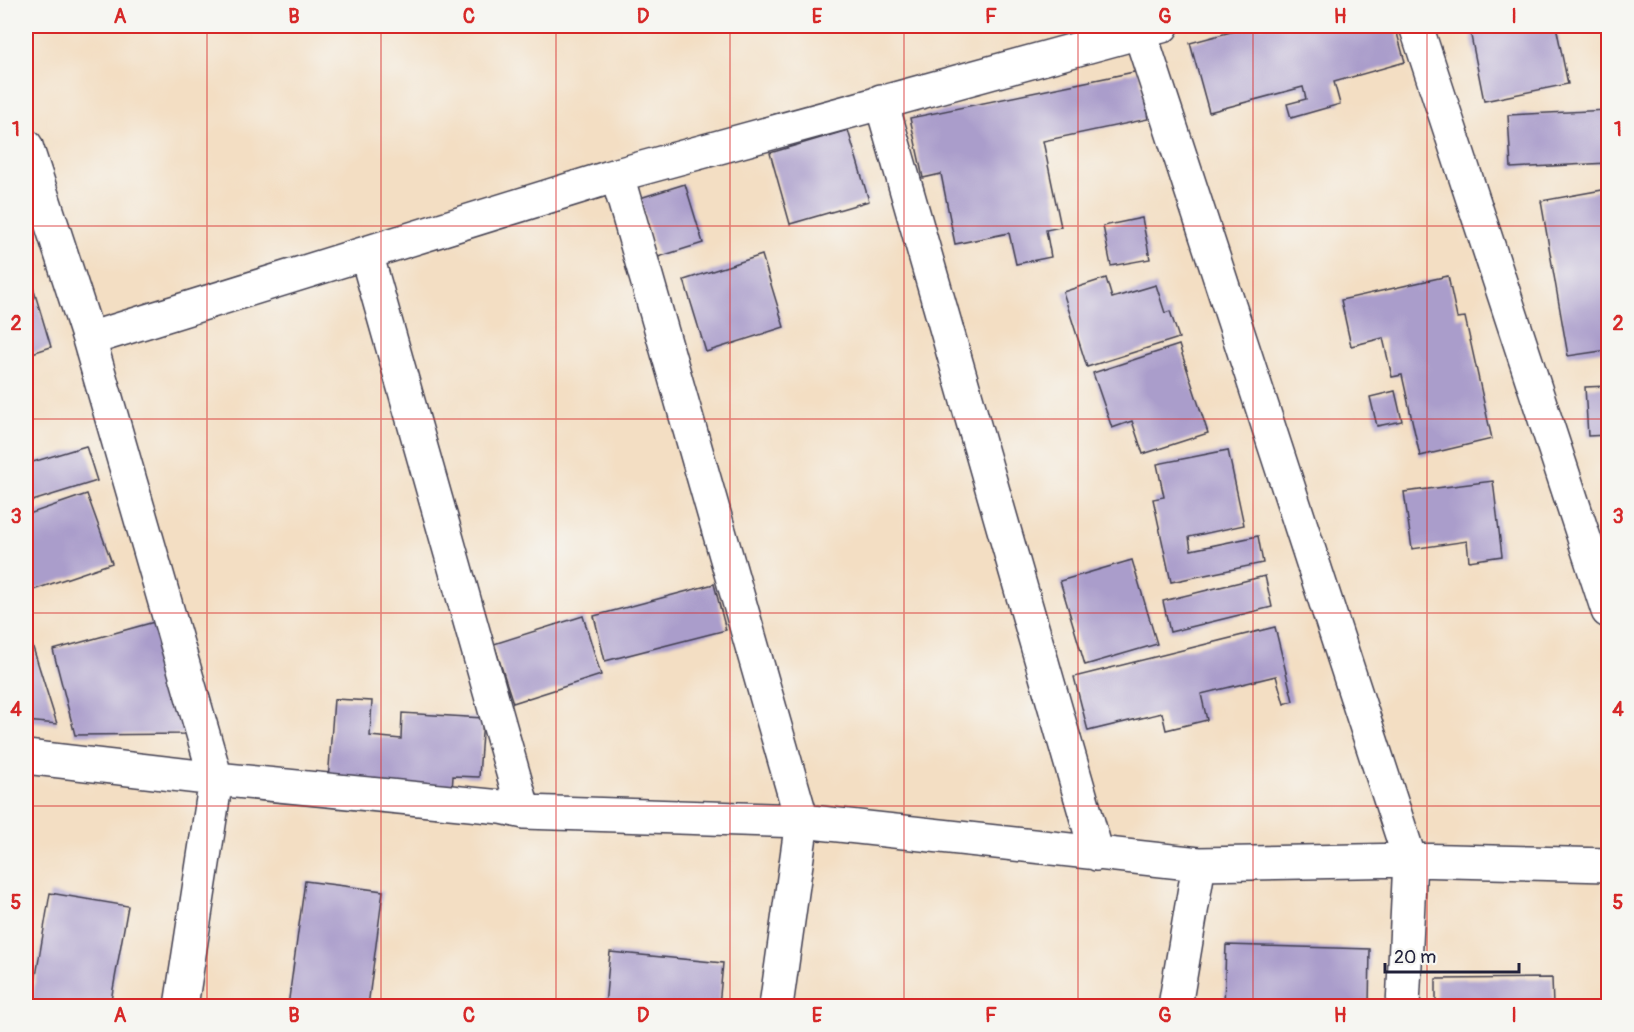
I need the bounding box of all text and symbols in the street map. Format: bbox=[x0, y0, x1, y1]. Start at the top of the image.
text: A bbox=[114, 4, 127, 29]
text: B bbox=[288, 4, 300, 29]
text: C bbox=[463, 4, 475, 29]
text: D bbox=[637, 4, 650, 29]
text: E bbox=[812, 4, 823, 29]
text: F bbox=[985, 4, 997, 29]
text: G bbox=[1158, 4, 1172, 29]
text: H bbox=[1334, 4, 1347, 29]
text: I bbox=[1511, 4, 1517, 29]
text: 1 bbox=[12, 117, 20, 142]
text: 1 bbox=[1614, 117, 1622, 142]
text: 2 bbox=[10, 311, 22, 336]
text: 2 bbox=[1612, 311, 1624, 336]
text: 3 bbox=[10, 504, 22, 529]
text: 3 bbox=[1612, 504, 1624, 529]
text: 4 bbox=[10, 697, 22, 722]
text: 4 bbox=[1612, 697, 1624, 722]
text: 5 bbox=[11, 890, 22, 915]
text: 5 bbox=[1613, 890, 1624, 915]
scale bar bbox=[1385, 936, 1518, 974]
text: 20 m bbox=[1394, 946, 1436, 969]
text: A bbox=[114, 1003, 127, 1028]
text: B bbox=[288, 1003, 300, 1028]
text: C bbox=[463, 1003, 475, 1028]
text: D bbox=[637, 1003, 650, 1028]
text: E bbox=[812, 1003, 823, 1028]
text: F bbox=[985, 1003, 997, 1028]
text: G bbox=[1158, 1003, 1172, 1028]
text: H bbox=[1334, 1003, 1347, 1028]
text: I bbox=[1511, 1003, 1517, 1028]

